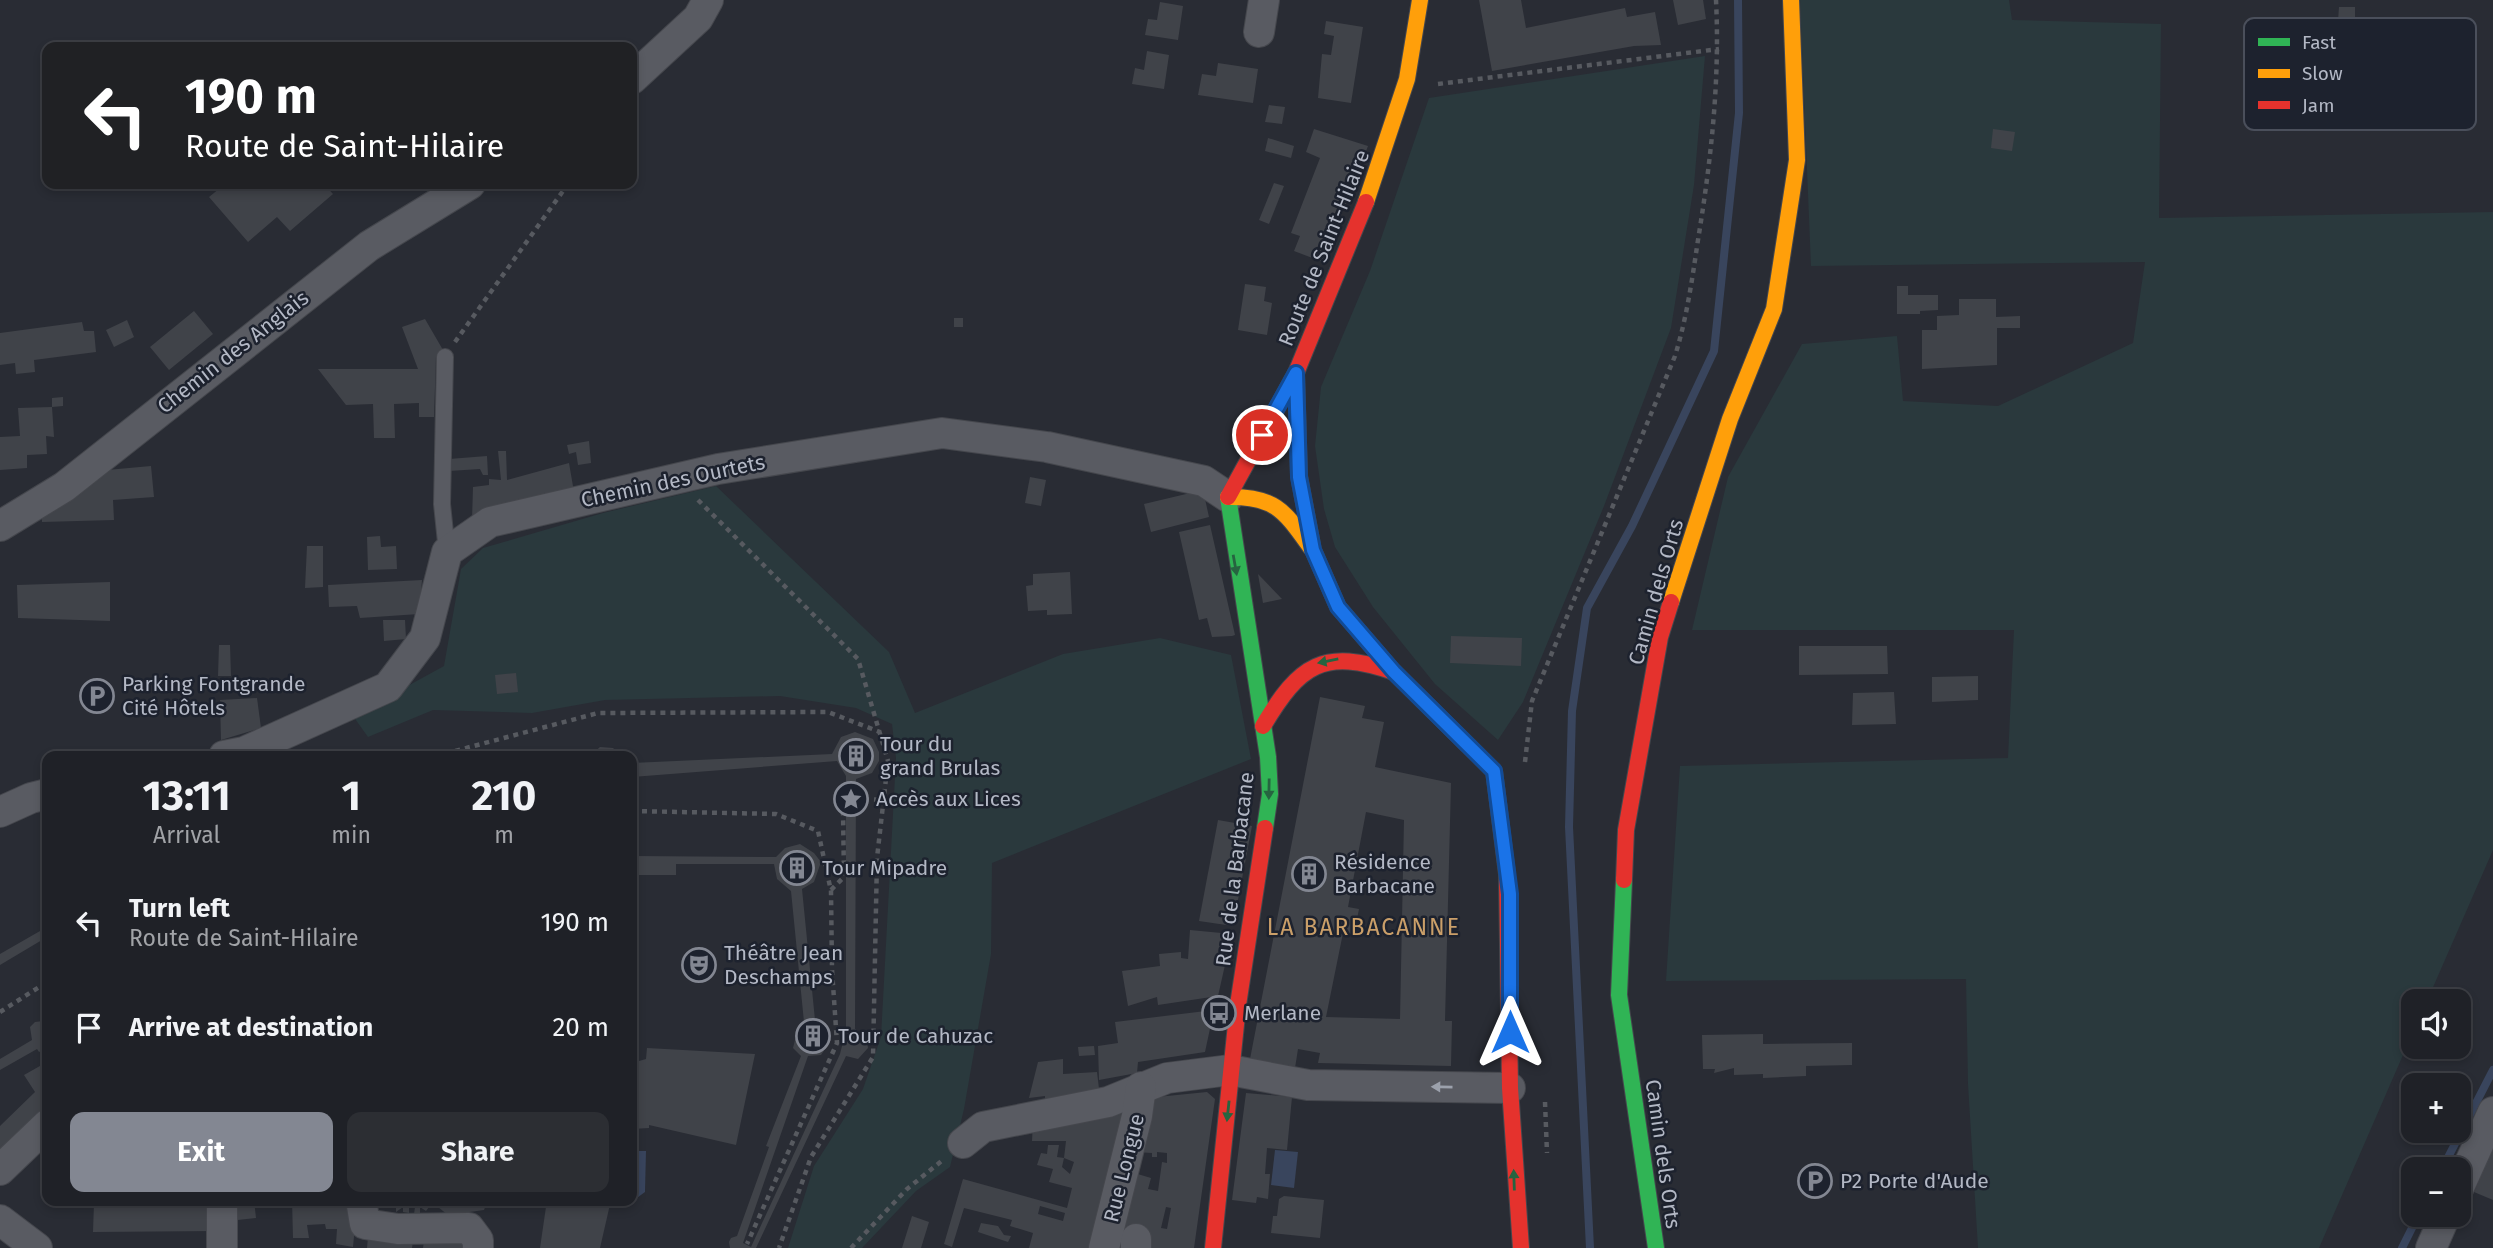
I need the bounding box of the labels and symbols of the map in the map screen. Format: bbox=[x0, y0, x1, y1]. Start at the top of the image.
legend bbox=[2244, 18, 2476, 130]
text: Fast bbox=[2302, 31, 2336, 54]
text: Slow bbox=[2302, 62, 2343, 85]
text: Jam bbox=[2302, 94, 2334, 117]
street label: Route de Saint-Hilaire bbox=[1273, 146, 1375, 350]
street label: Chemin des Anglais bbox=[152, 285, 314, 419]
pin bbox=[1232, 405, 1292, 465]
street label: Chemin des Ourtets bbox=[579, 449, 768, 513]
street label: Camin dels Orts bbox=[1623, 516, 1689, 668]
one-way arrow bbox=[1230, 554, 1241, 576]
one-way arrow bbox=[1317, 656, 1339, 667]
place label: Parking Fontgrande Cité Hôtels bbox=[122, 671, 305, 721]
parking icon: Parking Fontgrande Cité Hôtels bbox=[78, 677, 116, 715]
place label: Tour du grand Brulas bbox=[880, 731, 1001, 781]
building icon: Tour du grand Brulas bbox=[837, 737, 875, 775]
street label: Rue de la Barbacane bbox=[1210, 770, 1260, 968]
one-way arrow bbox=[1264, 778, 1275, 800]
place icon: Accès aux Lices bbox=[832, 780, 870, 818]
place label: Accès aux Lices bbox=[876, 786, 1021, 812]
building icon: Tour Mipadre bbox=[778, 849, 816, 887]
place label: Résidence Barbacane bbox=[1334, 849, 1435, 899]
place label: Tour Mipadre bbox=[822, 855, 947, 881]
building icon: Résidence Barbacane bbox=[1290, 855, 1328, 893]
district label: LA BARBACANNE bbox=[1267, 913, 1461, 941]
place label: Théâtre Jean Deschamps bbox=[724, 940, 843, 990]
theatre icon: Théâtre Jean Deschamps bbox=[680, 946, 718, 984]
bus stop icon: Merlane bbox=[1200, 994, 1238, 1032]
position arrow bbox=[1473, 995, 1547, 1069]
place label: Merlane bbox=[1244, 1000, 1321, 1026]
building icon: Tour de Cahuzac bbox=[794, 1017, 832, 1055]
place label: Tour de Cahuzac bbox=[838, 1023, 993, 1049]
street label: Camin dels Orts bbox=[1640, 1078, 1686, 1230]
one-way arrow bbox=[1430, 1081, 1452, 1093]
one-way arrow bbox=[1222, 1101, 1233, 1123]
street label: Rue Longue bbox=[1098, 1111, 1150, 1225]
parking icon: P2 Porte d'Aude bbox=[1796, 1162, 1834, 1200]
place label: P2 Porte d'Aude bbox=[1840, 1168, 1989, 1194]
one-way arrow bbox=[1508, 1169, 1519, 1191]

